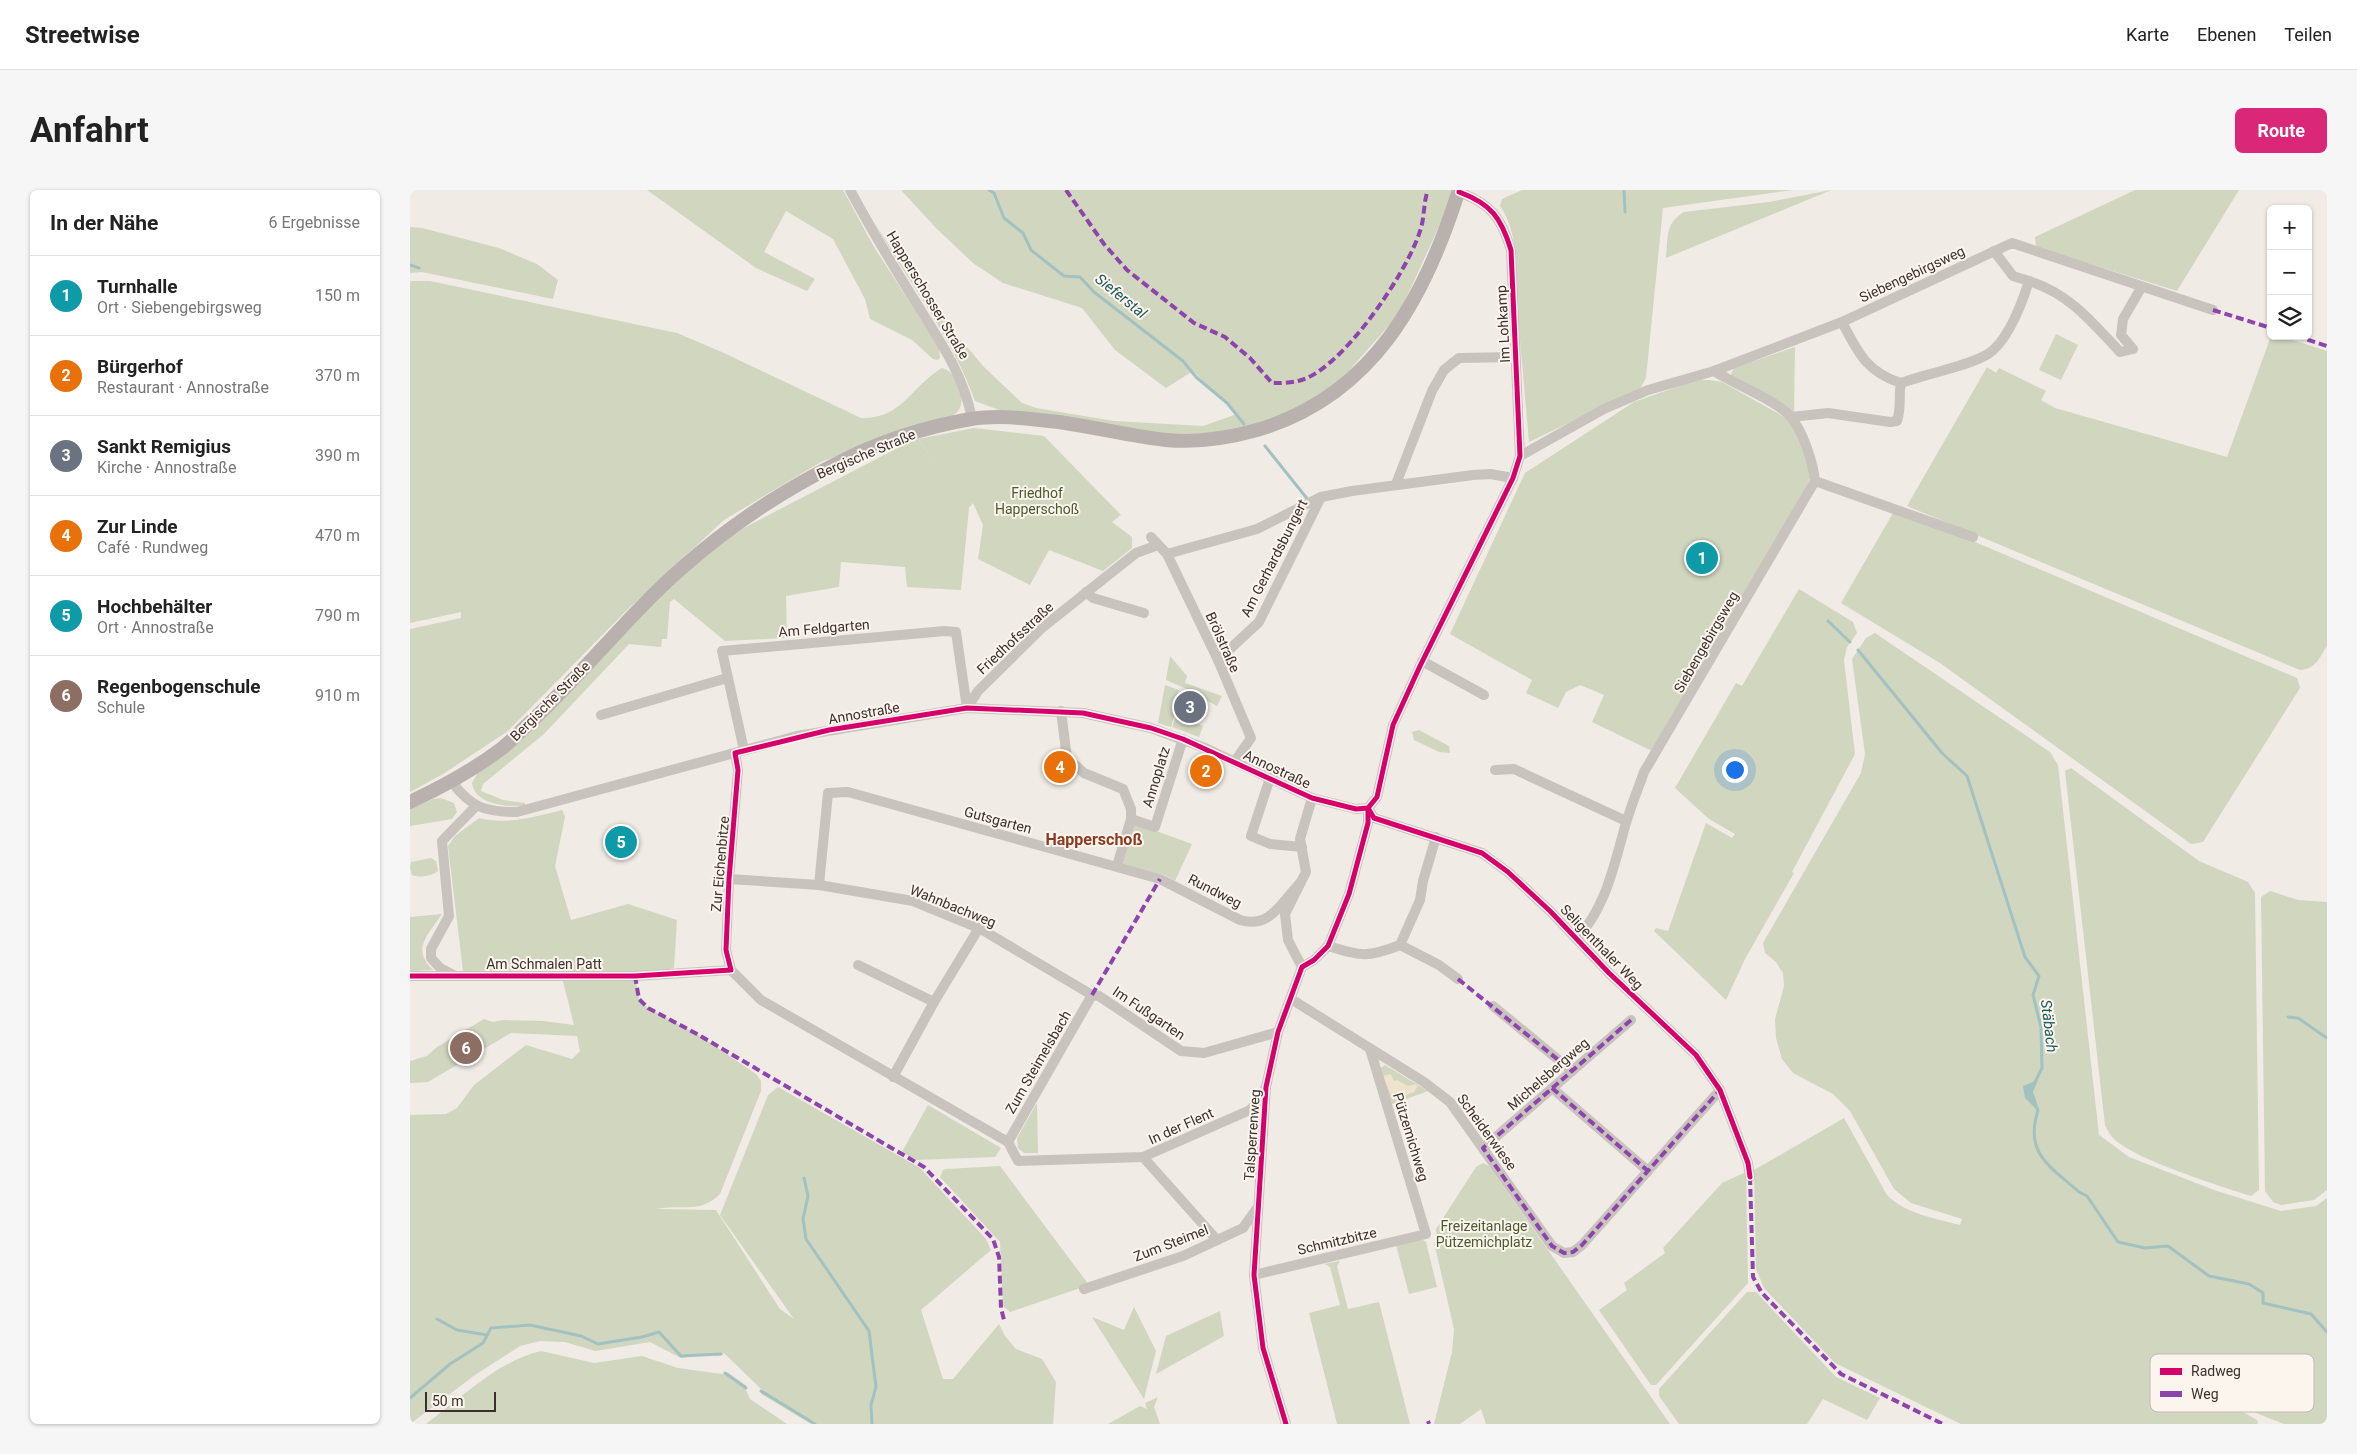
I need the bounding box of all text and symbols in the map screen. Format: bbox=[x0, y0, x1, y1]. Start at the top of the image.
text: Streetwise bbox=[25, 21, 140, 49]
text: Karte bbox=[2126, 24, 2169, 45]
text: Ebenen bbox=[2197, 24, 2256, 45]
text: Teilen bbox=[2284, 24, 2332, 45]
button: Route bbox=[2235, 108, 2327, 153]
text: Anfahrt bbox=[30, 110, 149, 151]
map controls bbox=[2267, 205, 2312, 340]
button: + bbox=[2267, 205, 2312, 250]
text: In der Nähe bbox=[50, 211, 158, 235]
text: 6 Ergebnisse bbox=[268, 213, 360, 232]
street label: Happerschosser Straße bbox=[883, 228, 973, 362]
street label: Siebengebirgsweg bbox=[1857, 243, 1967, 305]
button: − bbox=[2267, 250, 2312, 295]
water label: Sieferstal bbox=[1092, 270, 1151, 323]
text: Turnhalle bbox=[97, 275, 177, 298]
street label: Im Lohkamp bbox=[1493, 285, 1513, 363]
text: 1 bbox=[61, 286, 71, 305]
text: 150 m bbox=[315, 286, 360, 305]
button: layers bbox=[2267, 295, 2312, 340]
text: Ort · Siebengebirgsweg bbox=[97, 298, 262, 317]
text: Bürgerhof bbox=[97, 355, 183, 378]
text: 2 bbox=[61, 366, 71, 385]
text: 370 m bbox=[315, 366, 360, 385]
text: Restaurant · Annostraße bbox=[97, 378, 269, 397]
street label: Bergische Straße bbox=[814, 426, 918, 482]
text: Sankt Remigius bbox=[97, 435, 231, 458]
text: 3 bbox=[61, 446, 71, 465]
text: 390 m bbox=[315, 446, 360, 465]
text: Kirche · Annostraße bbox=[97, 458, 237, 477]
park label: Friedhof Happerschoß bbox=[995, 485, 1079, 517]
street label: Am Gerhardsbungert bbox=[1237, 496, 1311, 620]
text: Zur Linde bbox=[97, 515, 178, 538]
text: 4 bbox=[61, 526, 71, 545]
text: 470 m bbox=[315, 526, 360, 545]
text: Café · Rundweg bbox=[97, 538, 208, 557]
pin: 1 bbox=[1686, 539, 1718, 577]
street label: Siebengebirgsweg bbox=[1671, 589, 1741, 695]
text: Hochbehälter bbox=[97, 595, 212, 618]
street label: Friedhofsstraße bbox=[974, 599, 1056, 677]
text: 5 bbox=[61, 606, 71, 625]
text: 790 m bbox=[315, 606, 360, 625]
street label: Brölstraße bbox=[1203, 609, 1243, 675]
street label: Am Feldgarten bbox=[778, 616, 870, 640]
text: Ort · Annostraße bbox=[97, 618, 214, 637]
street label: Bergische Straße bbox=[507, 658, 593, 744]
text: Regenbogenschule bbox=[97, 675, 261, 698]
text: 6 bbox=[61, 686, 71, 705]
text: 910 m bbox=[315, 686, 360, 705]
pin: 3 bbox=[1174, 688, 1206, 726]
text: Schule bbox=[97, 698, 145, 717]
street label: Annostraße bbox=[827, 699, 901, 727]
street label: Annoplatz bbox=[1139, 744, 1173, 809]
street label: Annostraße bbox=[1241, 746, 1313, 792]
pin: 4 bbox=[1044, 748, 1076, 786]
pin: 2 bbox=[1190, 752, 1222, 790]
your location bbox=[1722, 757, 1748, 783]
street label: Gutsgarten bbox=[962, 803, 1034, 837]
street label: Zur Eichenbitze bbox=[708, 816, 732, 912]
pin: 5 bbox=[605, 823, 637, 861]
district label: Happerschoß bbox=[1045, 830, 1143, 849]
street label: Rundweg bbox=[1186, 871, 1244, 911]
street label: Wahnbachweg bbox=[908, 881, 998, 931]
street label: Seligenthaler Weg bbox=[1557, 901, 1647, 993]
street label: Am Schmalen Patt bbox=[486, 956, 602, 972]
street label: Im Fußgarten bbox=[1110, 983, 1188, 1043]
water label: Stäbach bbox=[2037, 999, 2061, 1053]
street label: Zum Steimelsbach bbox=[1002, 1008, 1074, 1116]
pin: 6 bbox=[450, 1029, 482, 1067]
street label: Michelsbergweg bbox=[1504, 1034, 1592, 1114]
street label: Talsperrenweg bbox=[1241, 1089, 1263, 1181]
street label: Pützemichweg bbox=[1390, 1091, 1432, 1183]
street label: Scheiderwiese bbox=[1454, 1091, 1520, 1173]
street label: In der Flent bbox=[1146, 1104, 1216, 1147]
park label: Freizeitanlage Pützemichplatz bbox=[1436, 1218, 1532, 1250]
street label: Zum Steimel bbox=[1131, 1221, 1211, 1265]
street label: Schmitzbitze bbox=[1296, 1224, 1378, 1258]
legend bbox=[2150, 1354, 2314, 1412]
text: Radweg bbox=[2191, 1363, 2241, 1379]
text: Weg bbox=[2191, 1386, 2219, 1402]
scale bar bbox=[425, 1389, 496, 1412]
text: 50 m bbox=[432, 1393, 464, 1409]

